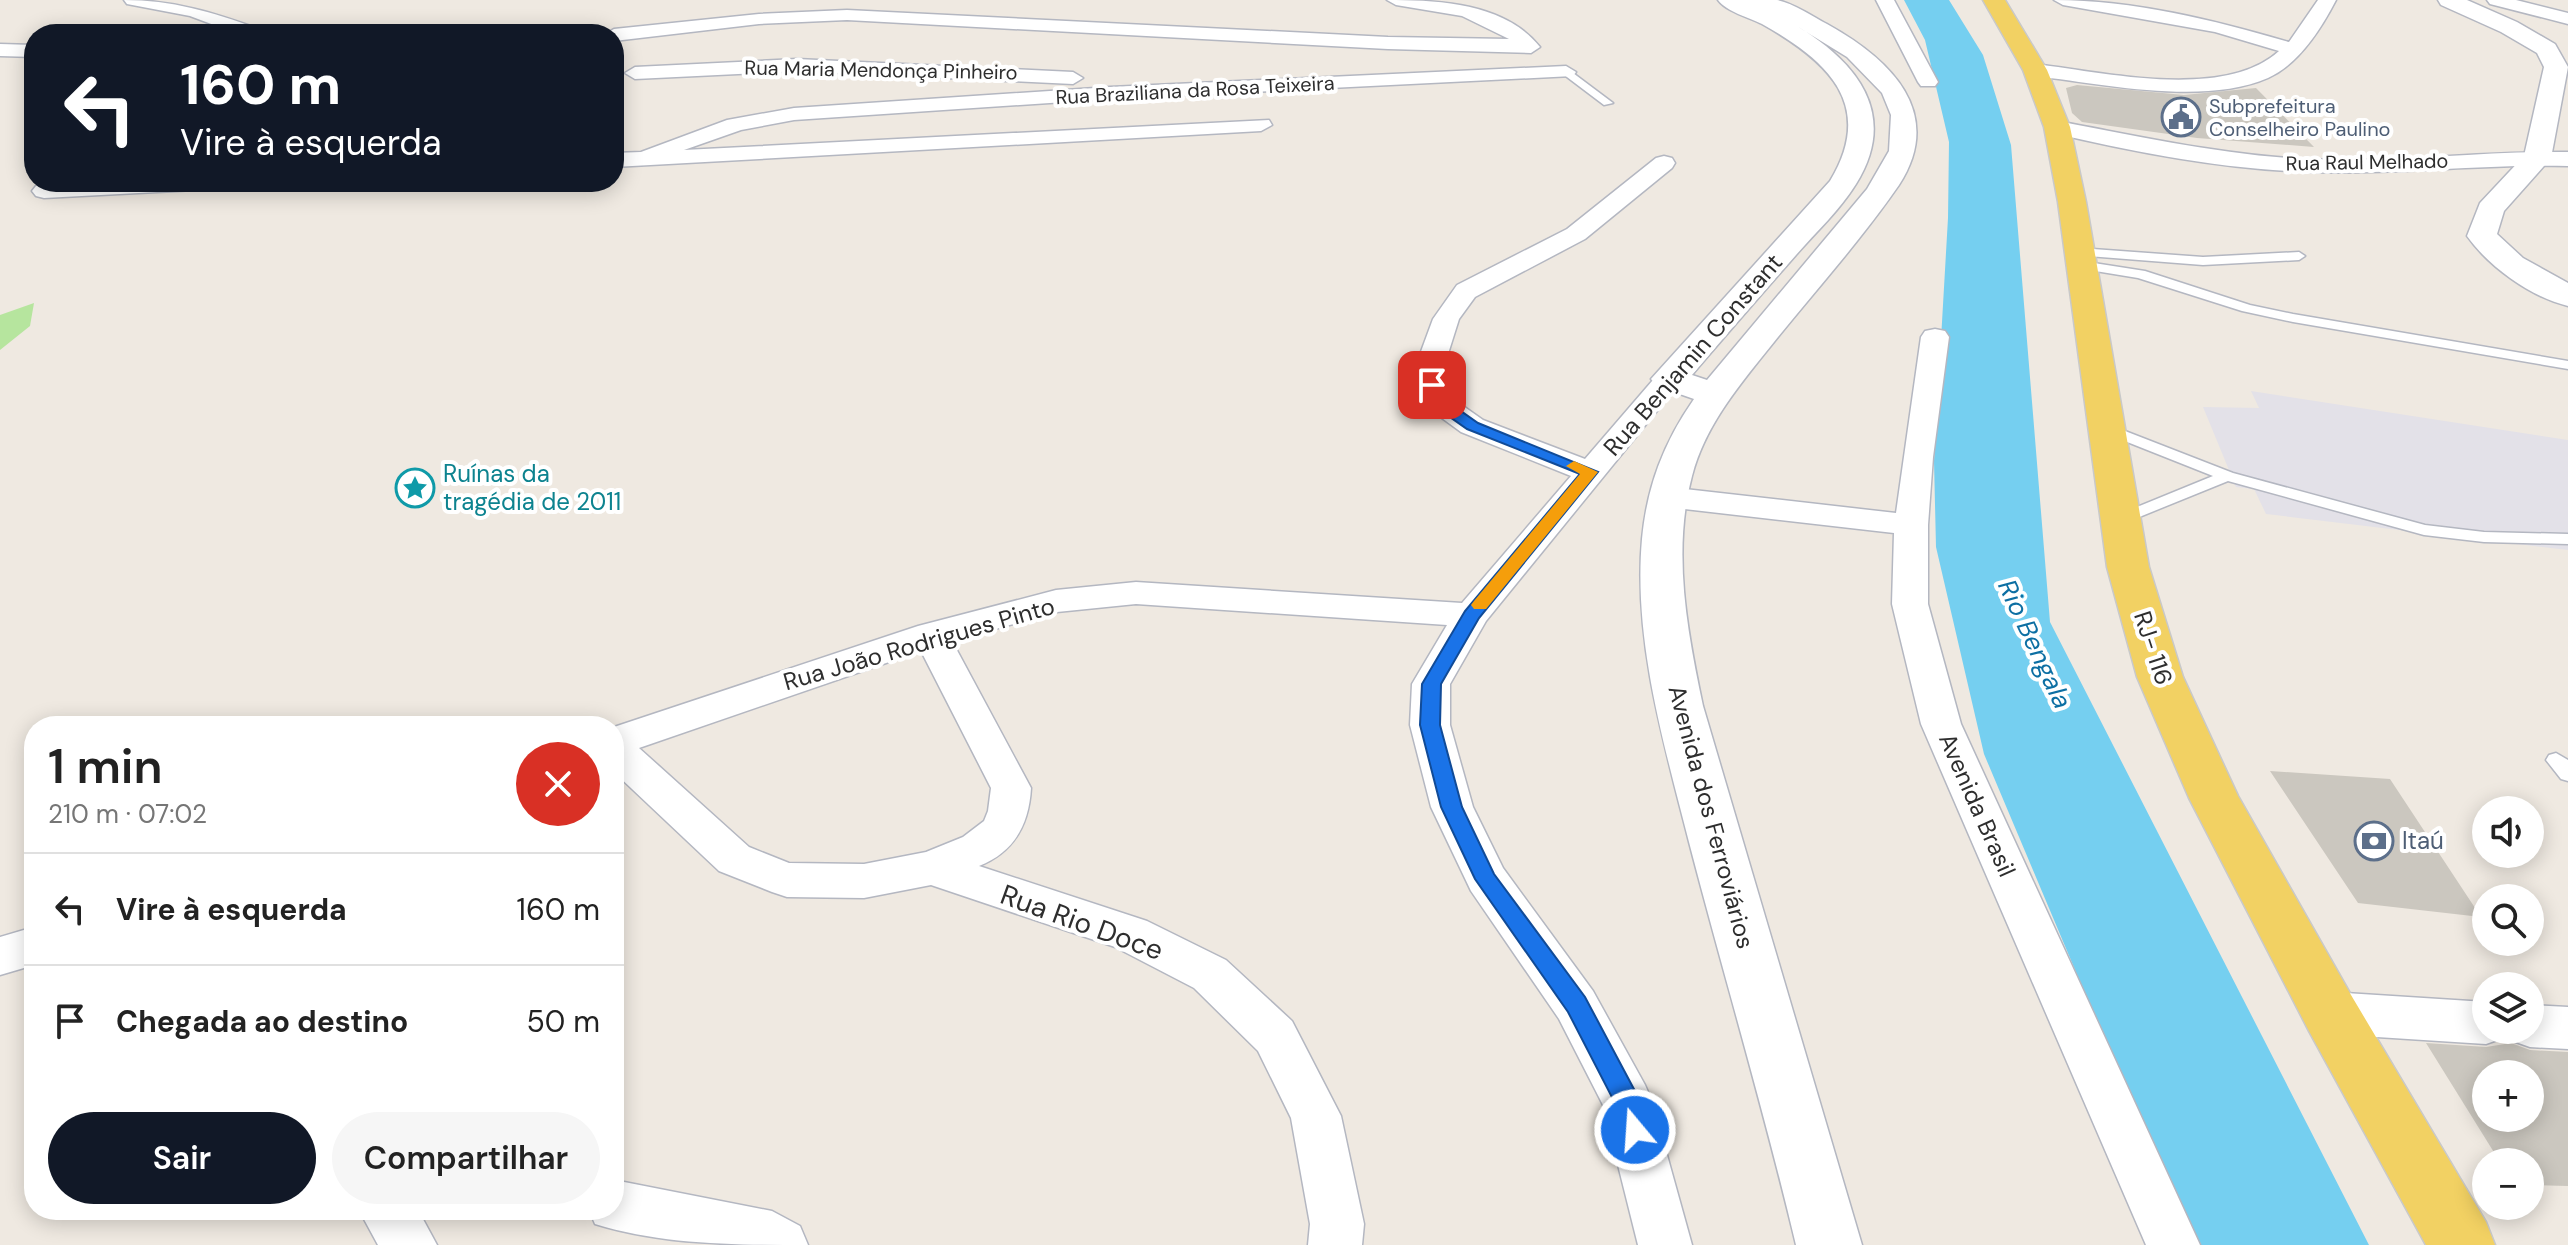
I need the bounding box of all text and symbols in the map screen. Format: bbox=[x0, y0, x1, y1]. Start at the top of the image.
text: 160 m bbox=[180, 48, 341, 121]
street label: Rua Maria Mendonça Pinheiro bbox=[744, 55, 1018, 85]
icon: left bbox=[48, 56, 152, 160]
street label: Rua Braziliana da Rosa Teixeira bbox=[1055, 70, 1335, 110]
place label: Subprefeitura Conselheiro Paulino bbox=[2209, 93, 2390, 142]
public building icon: Subprefeitura Conselheiro Paulino bbox=[2160, 96, 2202, 138]
text: Vire à esquerda bbox=[180, 119, 442, 166]
street label: Rua Raul Melhado bbox=[2285, 148, 2449, 176]
street label: Rua Benjamin Constant bbox=[1596, 247, 1789, 462]
pin bbox=[1398, 351, 1466, 419]
icon: arrive bbox=[1410, 363, 1454, 407]
place label: Ruínas da tragédia de 2011 bbox=[443, 458, 621, 517]
place icon: Ruínas da tragédia de 2011 bbox=[394, 467, 436, 509]
water label: Rio Bengala bbox=[1990, 574, 2080, 714]
street label: Rua João Rodrigues Pinto bbox=[780, 590, 1058, 697]
street label: RJ- 116 bbox=[2127, 607, 2180, 689]
street label: Avenida dos Ferroviários bbox=[1661, 682, 1762, 952]
street label: Avenida Brasil bbox=[1932, 728, 2023, 881]
text: 1 min bbox=[48, 735, 163, 798]
button: close bbox=[516, 742, 600, 826]
map controls bbox=[2472, 796, 2544, 1220]
button: sound bbox=[2472, 796, 2544, 868]
text: 210 m · 07:02 bbox=[48, 797, 207, 831]
bank icon: Itaú bbox=[2353, 820, 2395, 862]
place label: Itaú bbox=[2402, 825, 2444, 856]
street label: Rua Rio Doce bbox=[995, 876, 1168, 969]
button: search bbox=[2472, 884, 2544, 956]
icon: left bbox=[48, 887, 92, 931]
text: Vire à esquerda bbox=[116, 890, 347, 929]
text: 160 m bbox=[517, 890, 600, 929]
button: layers bbox=[2472, 972, 2544, 1044]
icon: arrive bbox=[48, 999, 92, 1043]
text: Chegada ao destino bbox=[116, 1002, 408, 1041]
text: 50 m bbox=[526, 1002, 600, 1041]
button: + bbox=[2472, 1060, 2544, 1132]
position arrow bbox=[1593, 1088, 1677, 1172]
button: Sair bbox=[48, 1112, 316, 1204]
button: Compartilhar bbox=[332, 1112, 600, 1204]
button: − bbox=[2472, 1148, 2544, 1220]

